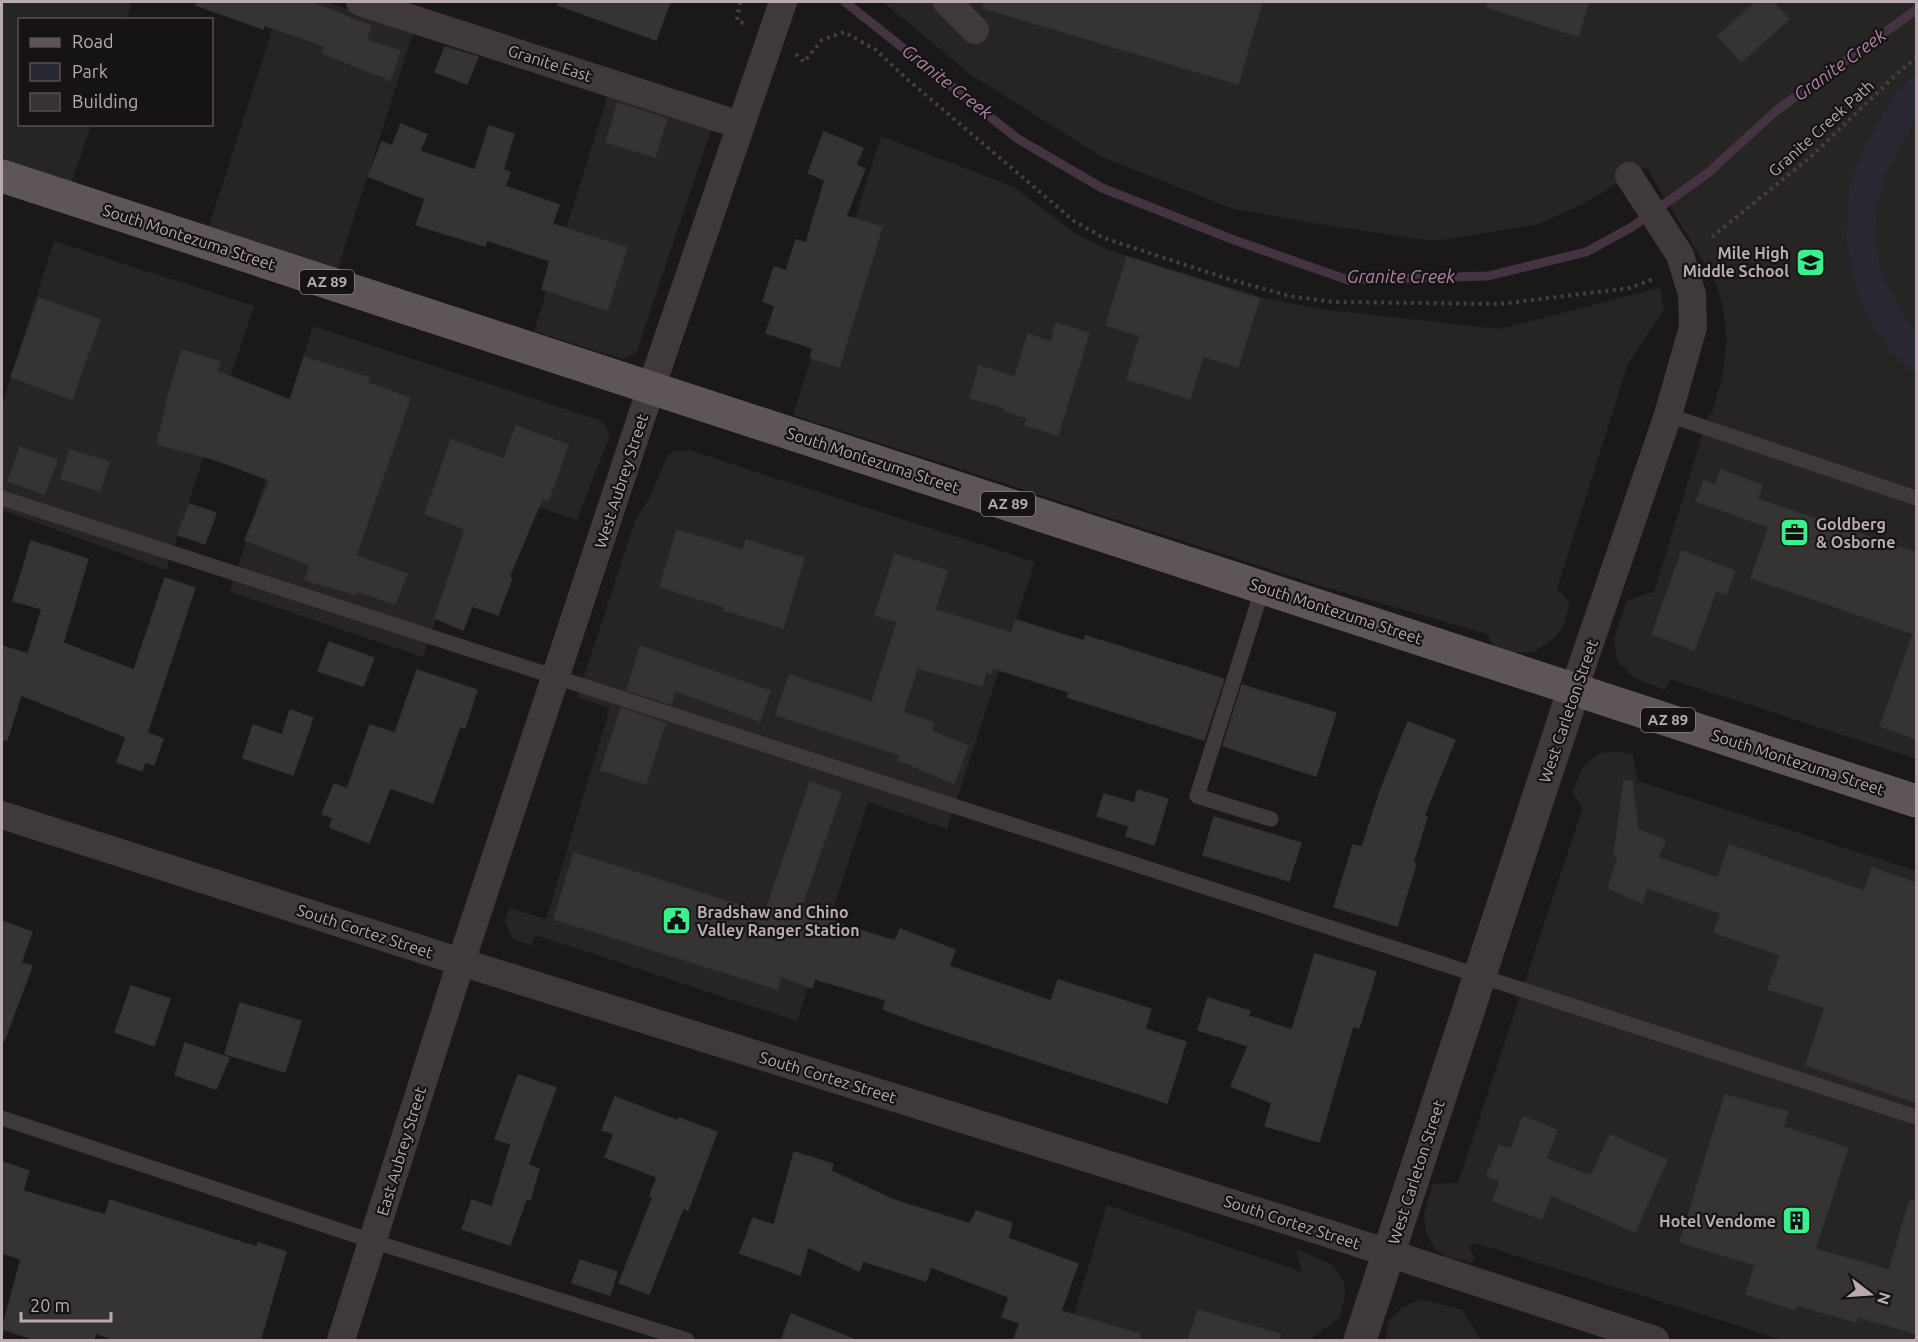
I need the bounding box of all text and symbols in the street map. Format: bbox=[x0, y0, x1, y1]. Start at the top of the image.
legend bbox=[18, 18, 213, 126]
water label: Granite Creek bbox=[1790, 24, 1890, 104]
text: Road bbox=[72, 31, 114, 51]
water label: Granite Creek bbox=[899, 40, 997, 123]
street label: Granite East bbox=[506, 41, 595, 85]
text: Park bbox=[72, 61, 108, 81]
street label: Granite Creek Path bbox=[1765, 76, 1877, 180]
text: Building bbox=[72, 91, 138, 111]
street label: South Montezuma Street bbox=[100, 201, 278, 274]
place label: Mile High Middle School bbox=[1683, 244, 1789, 280]
school or university icon: Mile High Middle School bbox=[1794, 246, 1826, 278]
water label: Granite Creek bbox=[1347, 266, 1456, 286]
road number: AZ 89 bbox=[300, 270, 354, 294]
street label: West Aubrey Street bbox=[591, 411, 651, 550]
street label: South Montezuma Street bbox=[784, 424, 962, 497]
road number: AZ 89 bbox=[981, 492, 1035, 516]
place label: Goldberg & Osborne bbox=[1816, 515, 1895, 551]
office icon: Goldberg & Osborne bbox=[1779, 517, 1811, 549]
street label: South Montezuma Street bbox=[1247, 575, 1425, 648]
street label: West Carleton Street bbox=[1535, 636, 1601, 785]
road number: AZ 89 bbox=[1641, 708, 1695, 732]
street label: South Montezuma Street bbox=[1709, 726, 1887, 799]
street label: South Cortez Street bbox=[295, 901, 436, 962]
place label: Bradshaw and Chino Valley Ranger Station bbox=[697, 903, 860, 939]
public building icon: Bradshaw and Chino Valley Ranger Station bbox=[660, 905, 692, 937]
street label: South Cortez Street bbox=[757, 1048, 899, 1107]
street label: East Aubrey Street bbox=[373, 1084, 429, 1218]
street label: West Carleton Street bbox=[1384, 1097, 1448, 1246]
street label: South Cortez Street bbox=[1222, 1192, 1363, 1253]
building icon: Hotel Vendome bbox=[1781, 1205, 1813, 1237]
place label: Hotel Vendome bbox=[1659, 1212, 1776, 1230]
north arrow bbox=[1840, 1264, 1900, 1324]
scale bar bbox=[21, 1285, 111, 1323]
text: N bbox=[1874, 1290, 1895, 1307]
text: 20 m bbox=[30, 1295, 70, 1315]

